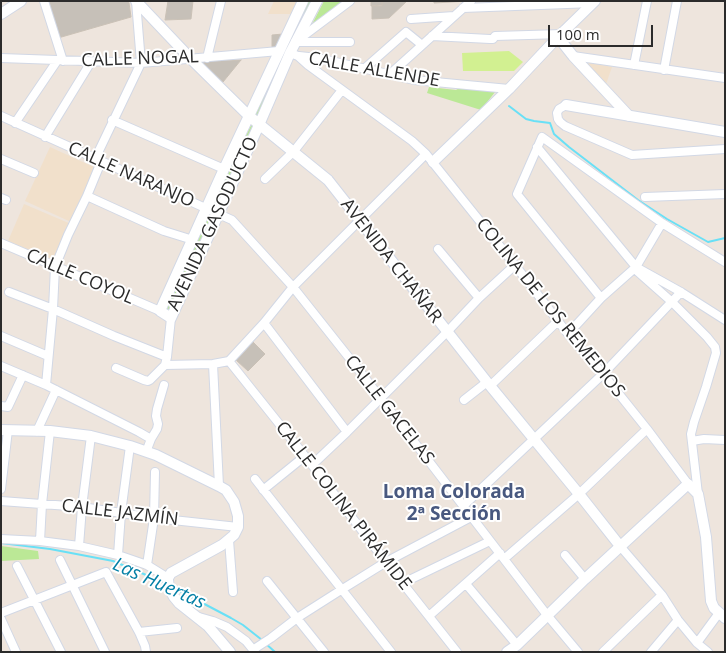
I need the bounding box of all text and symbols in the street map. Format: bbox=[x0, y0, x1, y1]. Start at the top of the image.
scale bar bbox=[551, 15, 656, 47]
text: 100 m bbox=[556, 24, 600, 44]
street label: CALLE NOGAL bbox=[81, 46, 199, 72]
street label: CALLE ALLENDE bbox=[307, 48, 441, 92]
street label: AVENIDA GASODUCTO bbox=[163, 134, 263, 314]
street label: CALLE NARANJO bbox=[64, 137, 198, 213]
street label: AVENIDA CHAÑAR bbox=[336, 195, 446, 327]
street label: COLINA DE LOS REMEDIOS bbox=[471, 214, 629, 402]
street label: CALLE COYOL bbox=[23, 245, 137, 309]
street label: CALLE GACELAS bbox=[340, 351, 438, 469]
street label: CALLE COLINA PIRÁMIDE bbox=[270, 417, 416, 595]
district label: Loma Colorada 2ª Sección bbox=[383, 482, 525, 526]
street label: CALLE JAZMÍN bbox=[60, 495, 180, 531]
water label: Las Huertas bbox=[109, 553, 209, 615]

